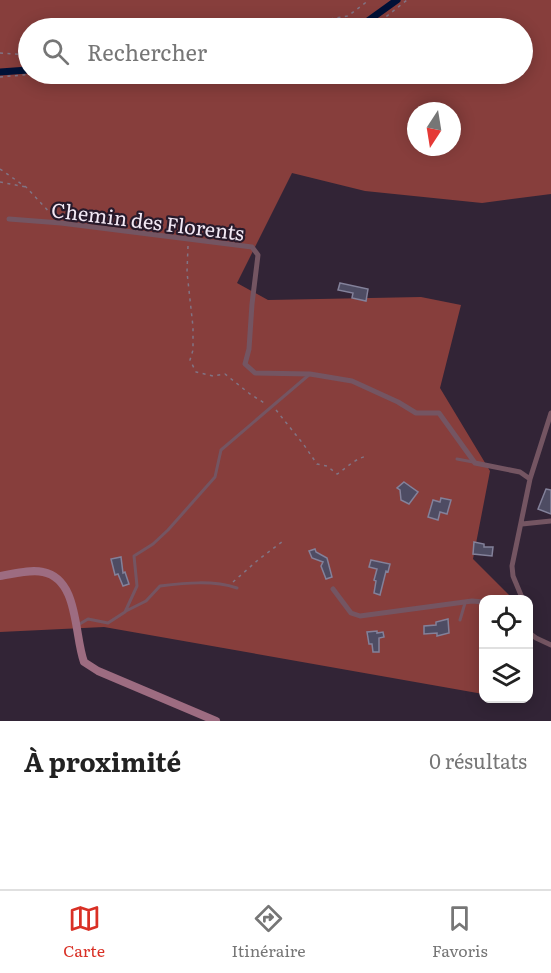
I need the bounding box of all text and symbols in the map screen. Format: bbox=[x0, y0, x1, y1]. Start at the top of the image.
search box bbox=[18, 18, 533, 84]
icon: search bbox=[39, 35, 72, 68]
text: Rechercher bbox=[87, 35, 207, 68]
north arrow bbox=[407, 102, 461, 156]
street label: Chemin des Florents bbox=[50, 193, 246, 247]
map controls bbox=[479, 595, 533, 703]
button: locate bbox=[479, 595, 533, 649]
button: layers bbox=[479, 649, 533, 703]
text: À proximité bbox=[24, 741, 181, 780]
text: 0 résultats bbox=[429, 745, 527, 775]
tab: Carte bbox=[63, 902, 105, 962]
tab: Itinéraire bbox=[232, 902, 306, 962]
tab: Favoris bbox=[432, 902, 488, 962]

